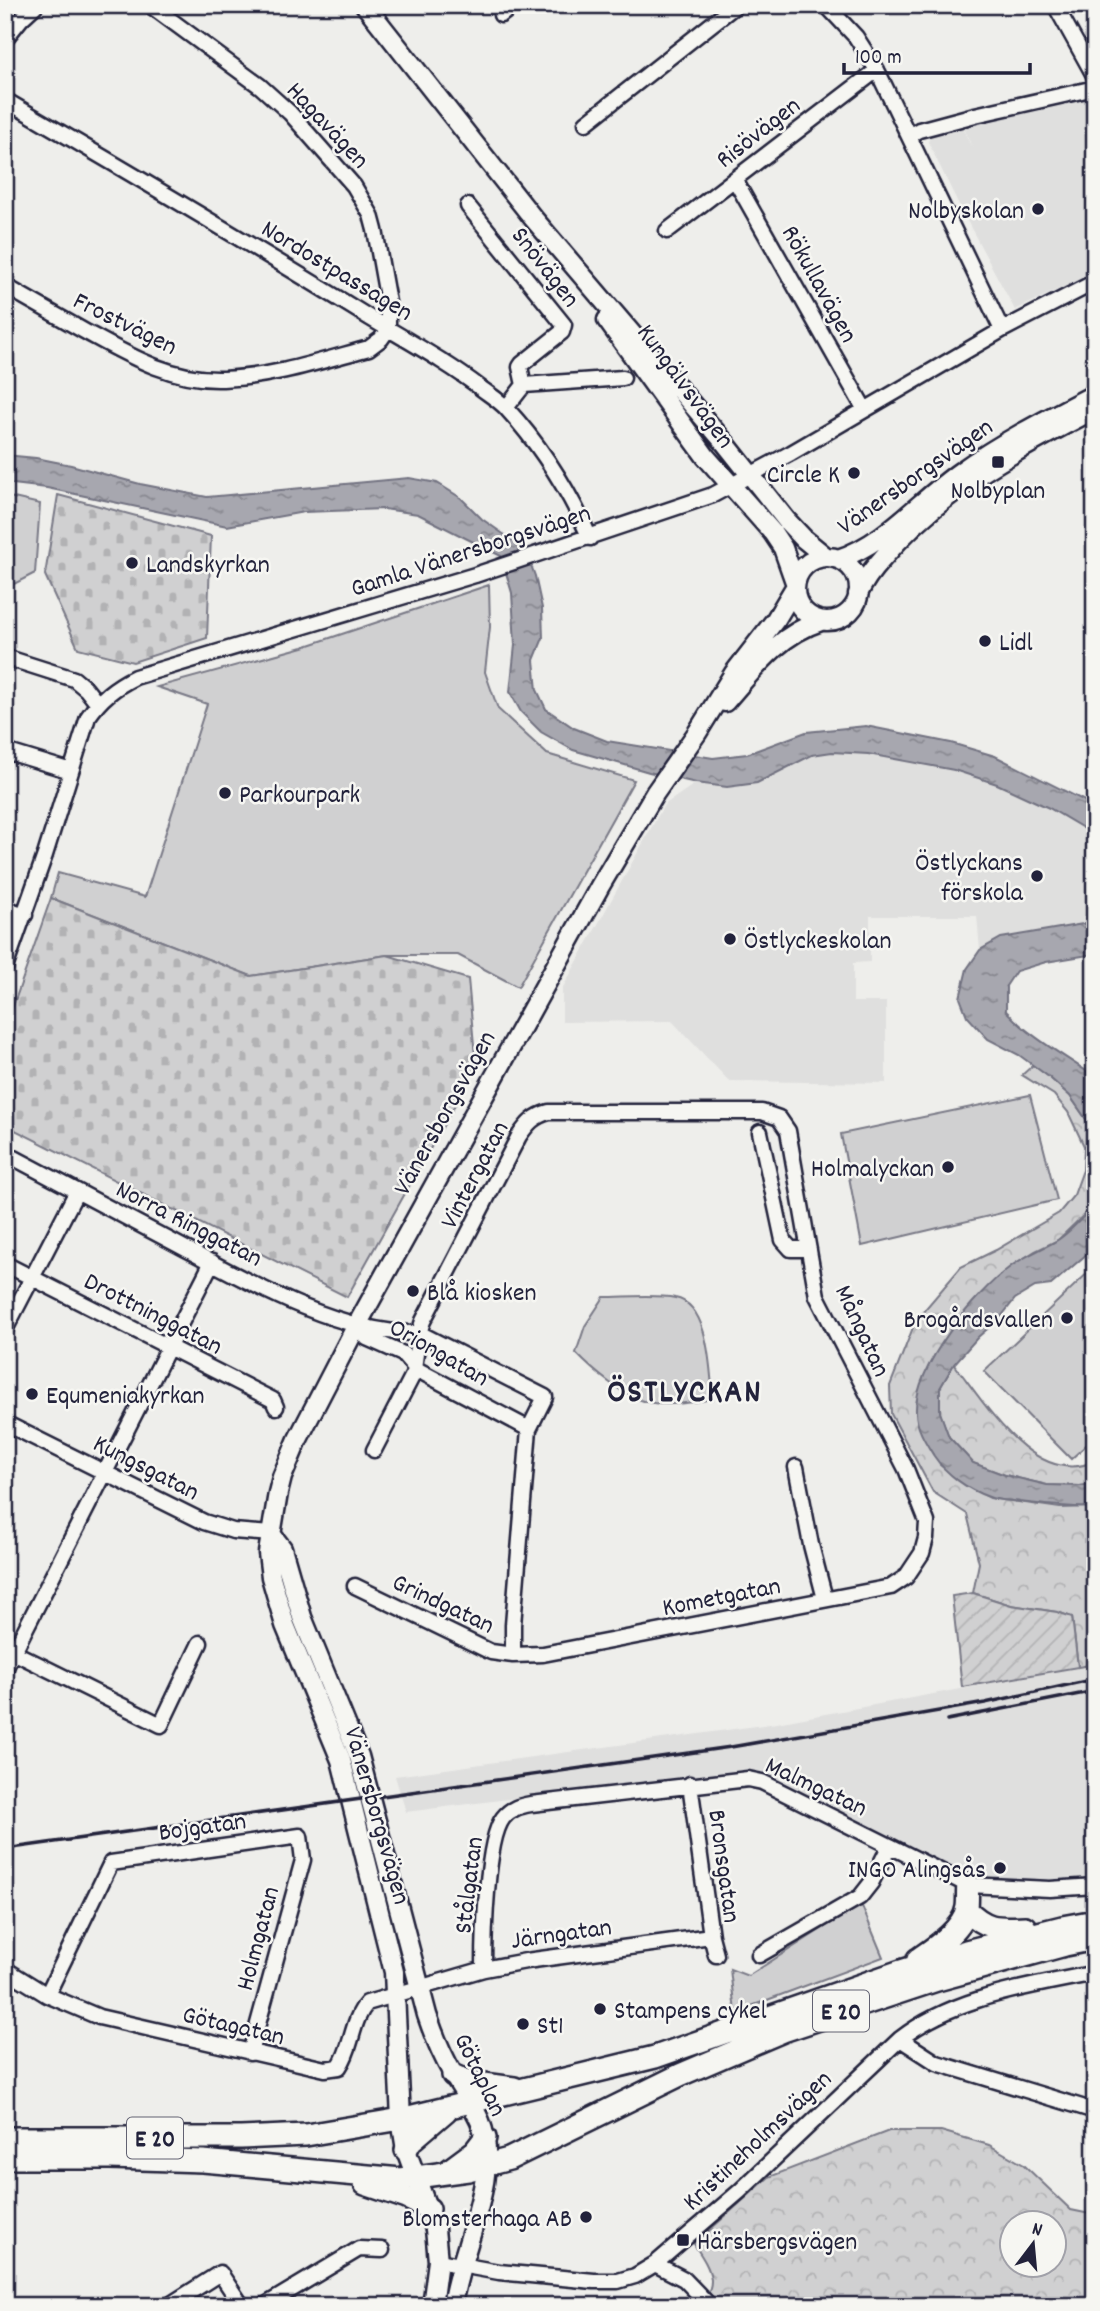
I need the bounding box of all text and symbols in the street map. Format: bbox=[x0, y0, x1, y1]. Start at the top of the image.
scale bar bbox=[844, 32, 1030, 76]
text: 100 m bbox=[855, 44, 902, 74]
street label: Hagavägen bbox=[276, 74, 377, 178]
street label: Risövägen bbox=[709, 89, 809, 179]
place label: Nolbyskolan bbox=[908, 194, 1024, 231]
marker: Nolbyskolan bbox=[1030, 201, 1046, 217]
street label: Nordostpassagen bbox=[253, 212, 419, 332]
street label: Rökullavägen bbox=[770, 219, 865, 350]
street label: Snövägen bbox=[501, 220, 588, 316]
street label: Frostvägen bbox=[66, 284, 183, 366]
street label: Kungälvsvägen bbox=[626, 317, 742, 457]
street label: Vänersborgsvägen bbox=[830, 410, 1002, 546]
marker: Nolbyplan bbox=[990, 454, 1006, 470]
place label: Circle K bbox=[767, 458, 840, 495]
marker: Circle K bbox=[846, 465, 862, 481]
place label: Nolbyplan bbox=[951, 474, 1045, 511]
street label: Gamla Vänersborgsvägen bbox=[346, 496, 596, 609]
place label: Landskyrkan bbox=[146, 548, 270, 585]
marker: Landskyrkan bbox=[124, 555, 140, 571]
place label: Lidl bbox=[999, 626, 1033, 663]
marker: Lidl bbox=[977, 633, 993, 649]
place label: Parkourpark bbox=[239, 778, 360, 815]
marker: Parkourpark bbox=[217, 785, 233, 801]
place label: Östlyckans förskola bbox=[915, 846, 1024, 913]
marker: Östlyckans förskola bbox=[1029, 868, 1045, 884]
place label: Östlyckeskolan bbox=[744, 924, 892, 961]
marker: Östlyckeskolan bbox=[722, 931, 738, 947]
street label: Vänersborgsvägen bbox=[386, 1025, 507, 1203]
street label: Vintergatan bbox=[432, 1115, 520, 1236]
place label: Holmalyckan bbox=[811, 1152, 934, 1189]
marker: Holmalyckan bbox=[940, 1159, 956, 1175]
street label: Norra Ringgatan bbox=[109, 1172, 268, 1278]
street label: Drottninggatan bbox=[77, 1264, 228, 1366]
place label: Blå kiosken bbox=[427, 1276, 537, 1313]
street label: Mångatan bbox=[823, 1279, 898, 1384]
marker: Blå kiosken bbox=[405, 1283, 421, 1299]
place label: Brogårdsvallen bbox=[903, 1303, 1053, 1340]
street label: Oriongatan bbox=[381, 1310, 495, 1398]
marker: Brogårdsvallen bbox=[1059, 1310, 1075, 1326]
district label: ÖSTLYCKAN bbox=[607, 1371, 763, 1418]
place label: Equmeniakyrkan bbox=[46, 1379, 205, 1416]
marker: Equmeniakyrkan bbox=[24, 1386, 40, 1402]
street label: Kungsgatan bbox=[86, 1427, 205, 1512]
street label: Grindgatan bbox=[385, 1565, 500, 1645]
street label: Kometgatan bbox=[659, 1569, 784, 1628]
street label: Vänersborgsvägen bbox=[333, 1723, 419, 1909]
street label: Malmgatan bbox=[758, 1748, 873, 1828]
street label: Bojgatan bbox=[156, 1804, 249, 1853]
street label: Bronsgatan bbox=[696, 1808, 749, 1925]
street label: Stålgatan bbox=[446, 1835, 495, 1936]
place label: INGO Alingsås bbox=[848, 1853, 986, 1890]
marker: INGO Alingsås bbox=[992, 1860, 1008, 1876]
street label: Holmgatan bbox=[228, 1883, 291, 1995]
street label: Järngatan bbox=[509, 1910, 614, 1961]
road number: E 20 bbox=[813, 1990, 869, 2032]
place label: Stampens cykel bbox=[614, 1994, 767, 2031]
street label: Götagatan bbox=[178, 1998, 288, 2057]
marker: Stampens cykel bbox=[592, 2001, 608, 2017]
place label: St1 bbox=[537, 2009, 564, 2046]
marker: St1 bbox=[515, 2016, 531, 2032]
street label: Götaplan bbox=[443, 2027, 515, 2124]
street label: Kristineholmsvägen bbox=[675, 2062, 841, 2221]
road number: E 20 bbox=[127, 2118, 183, 2158]
place label: Blomsterhaga AB bbox=[402, 2202, 572, 2239]
marker: Blomsterhaga AB bbox=[578, 2209, 594, 2225]
north arrow bbox=[998, 2210, 1068, 2280]
text: N bbox=[1028, 2217, 1045, 2245]
place label: Härsbergsvägen bbox=[697, 2225, 857, 2262]
marker: Härsbergsvägen bbox=[675, 2232, 691, 2248]

